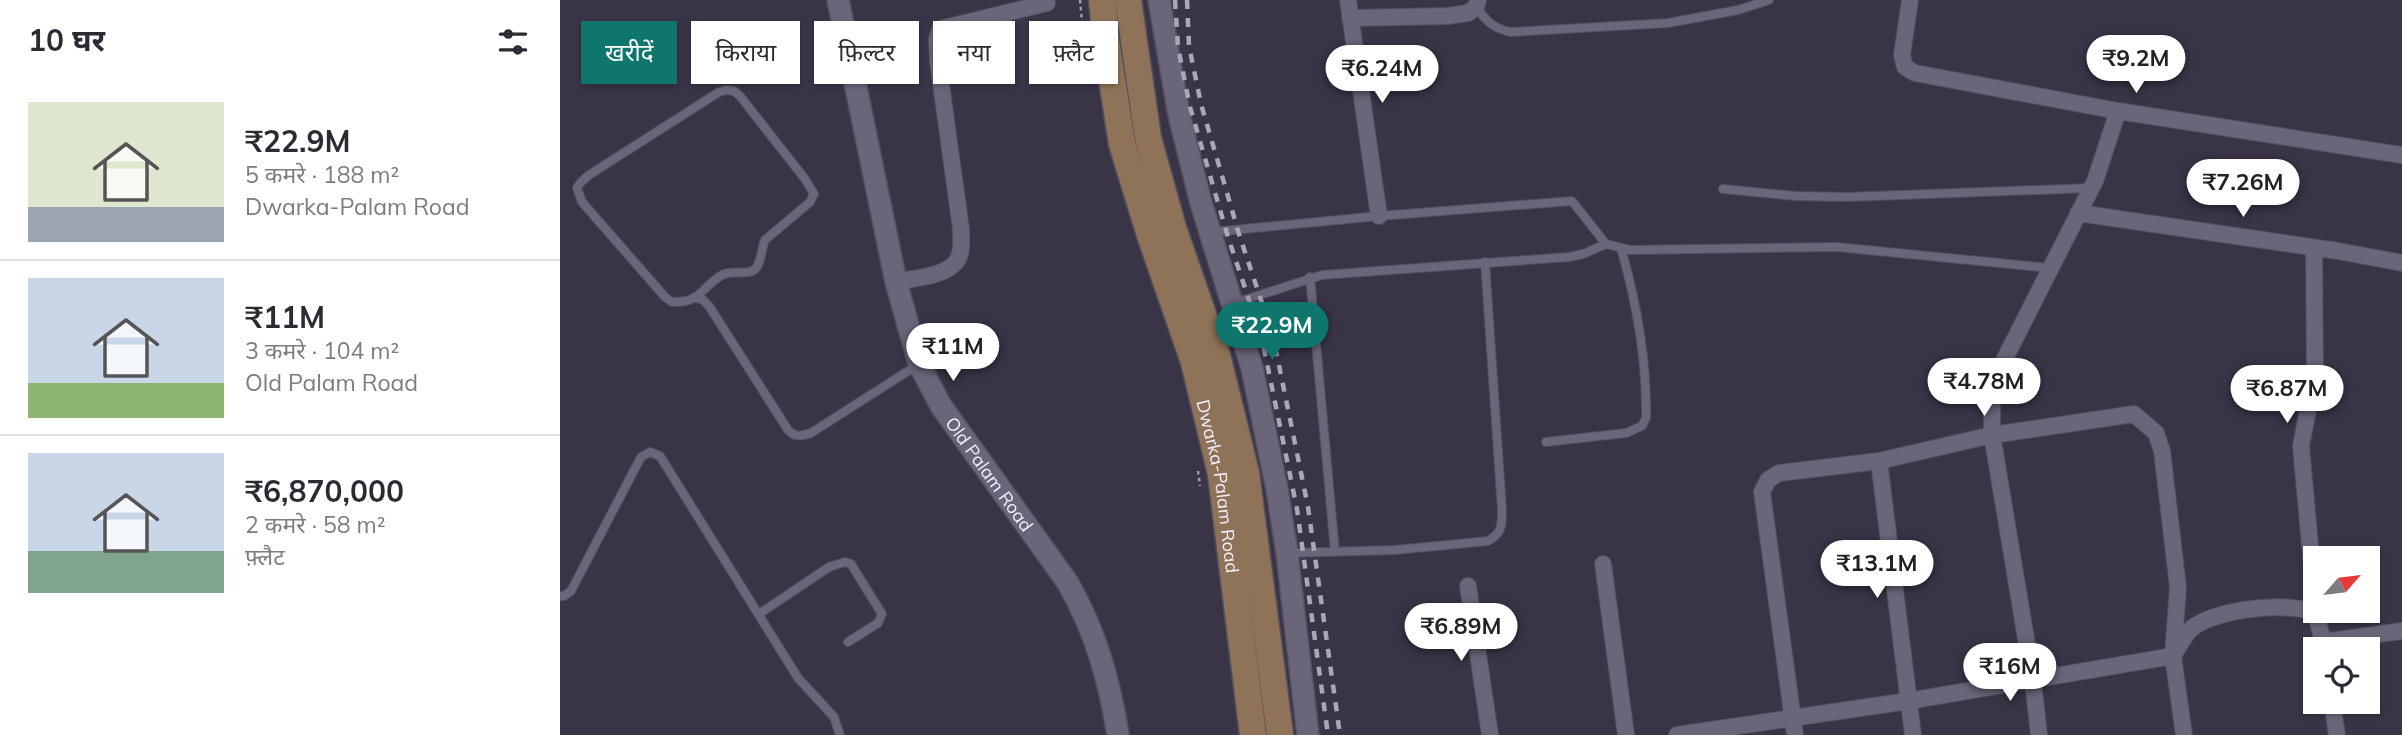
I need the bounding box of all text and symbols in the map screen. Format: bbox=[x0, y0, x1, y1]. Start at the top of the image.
text: 10 घर bbox=[28, 21, 105, 59]
chip: खरीदें bbox=[581, 21, 677, 84]
chip: किराया bbox=[691, 21, 800, 84]
chip: फ़िल्टर bbox=[814, 21, 919, 84]
chip: नया bbox=[933, 21, 1015, 84]
chip: फ़्लैट bbox=[1029, 21, 1118, 84]
icon: filters bbox=[494, 23, 532, 61]
pin: ₹9.2M bbox=[2087, 36, 2185, 95]
text: ₹9.2M bbox=[2102, 43, 2170, 72]
pin: ₹6.24M bbox=[1325, 46, 1439, 105]
text: ₹6.24M bbox=[1342, 53, 1422, 82]
text: ₹22.9M bbox=[245, 122, 351, 160]
icon: home bbox=[84, 130, 168, 214]
text: 5 कमरे · 188 m² bbox=[245, 160, 399, 189]
pin: ₹7.26M bbox=[2186, 160, 2300, 219]
text: ₹7.26M bbox=[2203, 167, 2283, 196]
text: Dwarka-Palam Road bbox=[245, 192, 470, 221]
text: ₹11M bbox=[245, 298, 325, 336]
pin: ₹22.9M bbox=[1215, 302, 1329, 362]
icon: home bbox=[84, 306, 168, 390]
text: ₹22.9M bbox=[1232, 310, 1312, 339]
pin: ₹11M bbox=[912, 324, 994, 383]
text: ₹11M bbox=[922, 331, 984, 360]
text: 3 कमरे · 104 m² bbox=[245, 336, 399, 365]
pin: ₹4.78M bbox=[1927, 358, 2041, 418]
text: ₹4.78M bbox=[1944, 366, 2024, 395]
pin: ₹6.87M bbox=[2230, 366, 2344, 425]
text: Old Palam Road bbox=[245, 368, 418, 397]
text: ₹6.87M bbox=[2247, 373, 2327, 402]
street label: Dwarka-Palam Road bbox=[1192, 397, 1245, 574]
street label: Old Palam Road bbox=[941, 412, 1039, 536]
text: ₹6,870,000 bbox=[245, 472, 404, 510]
icon: home bbox=[84, 481, 168, 565]
text: 2 कमरे · 58 m² bbox=[245, 510, 385, 539]
pin: ₹13.1M bbox=[1820, 540, 1934, 600]
text: फ़्लैट bbox=[245, 542, 285, 571]
north arrow bbox=[2303, 546, 2380, 623]
map controls bbox=[2303, 546, 2380, 714]
text: ₹13.1M bbox=[1837, 548, 1917, 577]
pin: ₹6.89M bbox=[1404, 604, 1518, 663]
text: ₹6.89M bbox=[1421, 611, 1501, 640]
button: locate bbox=[2303, 637, 2380, 714]
pin: ₹16M bbox=[1969, 644, 2051, 703]
text: ₹16M bbox=[1979, 651, 2041, 680]

